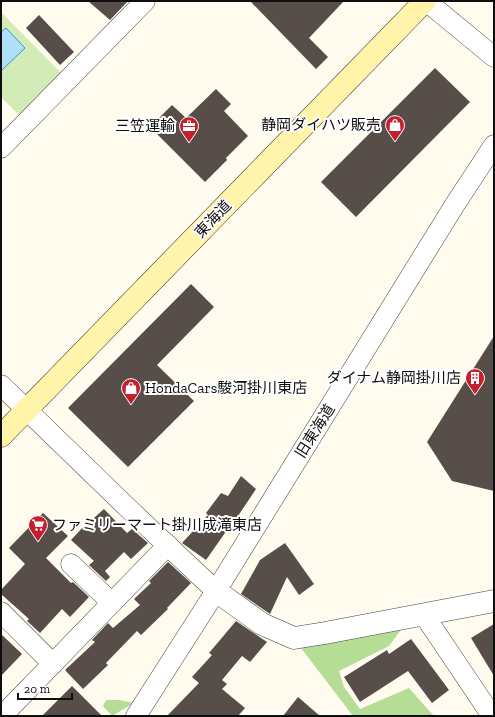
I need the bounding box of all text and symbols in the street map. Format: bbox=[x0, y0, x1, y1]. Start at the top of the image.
shop icon: 静岡ダイハツ販売 bbox=[384, 114, 406, 142]
office icon: 三笠運輸 bbox=[178, 115, 200, 143]
place label: 静岡ダイハツ販売 bbox=[261, 116, 381, 134]
place label: 三笠運輸 bbox=[115, 117, 175, 135]
street label: 東海道 bbox=[191, 197, 235, 241]
building icon: ダイナム静岡掛川店 bbox=[464, 367, 486, 395]
place label: ダイナム静岡掛川店 bbox=[327, 369, 461, 387]
shop icon: HondaCars駿河掛川東店 bbox=[120, 377, 142, 405]
place label: HondaCars駿河掛川東店 bbox=[145, 379, 307, 397]
street label: 旧東海道 bbox=[291, 401, 339, 461]
supermarket icon: ファミリーマート掛川成滝東店 bbox=[27, 514, 49, 542]
place label: ファミリーマート掛川成滝東店 bbox=[52, 516, 262, 534]
scale bar bbox=[18, 675, 72, 701]
text: 20 m bbox=[24, 682, 51, 696]

